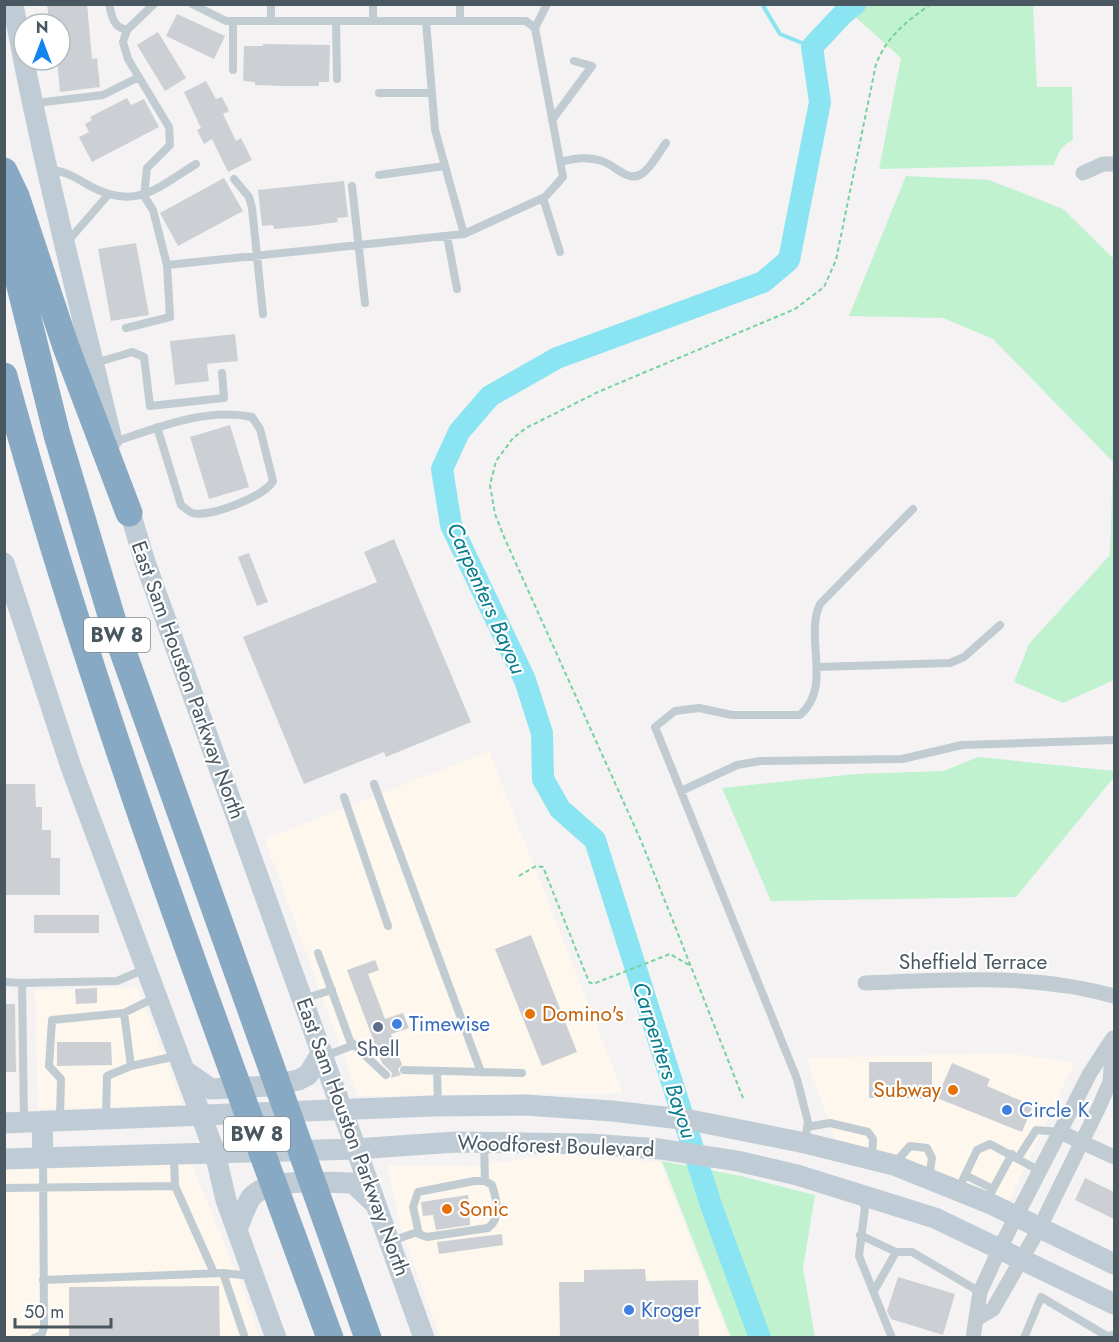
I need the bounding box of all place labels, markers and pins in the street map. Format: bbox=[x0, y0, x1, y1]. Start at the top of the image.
place label: Domino's bbox=[542, 999, 624, 1029]
marker: Domino's bbox=[523, 1007, 537, 1021]
place label: Timewise bbox=[409, 1009, 490, 1039]
marker: Timewise bbox=[390, 1017, 404, 1031]
marker: Shell bbox=[371, 1020, 385, 1034]
place label: Shell bbox=[356, 1034, 400, 1064]
place label: Subway bbox=[873, 1075, 942, 1105]
marker: Subway bbox=[946, 1083, 960, 1097]
place label: Circle K bbox=[1019, 1095, 1090, 1125]
marker: Circle K bbox=[1000, 1103, 1014, 1117]
place label: Sonic bbox=[459, 1194, 509, 1224]
marker: Sonic bbox=[440, 1202, 454, 1216]
place label: Kroger bbox=[641, 1295, 702, 1325]
marker: Kroger bbox=[622, 1303, 636, 1317]

